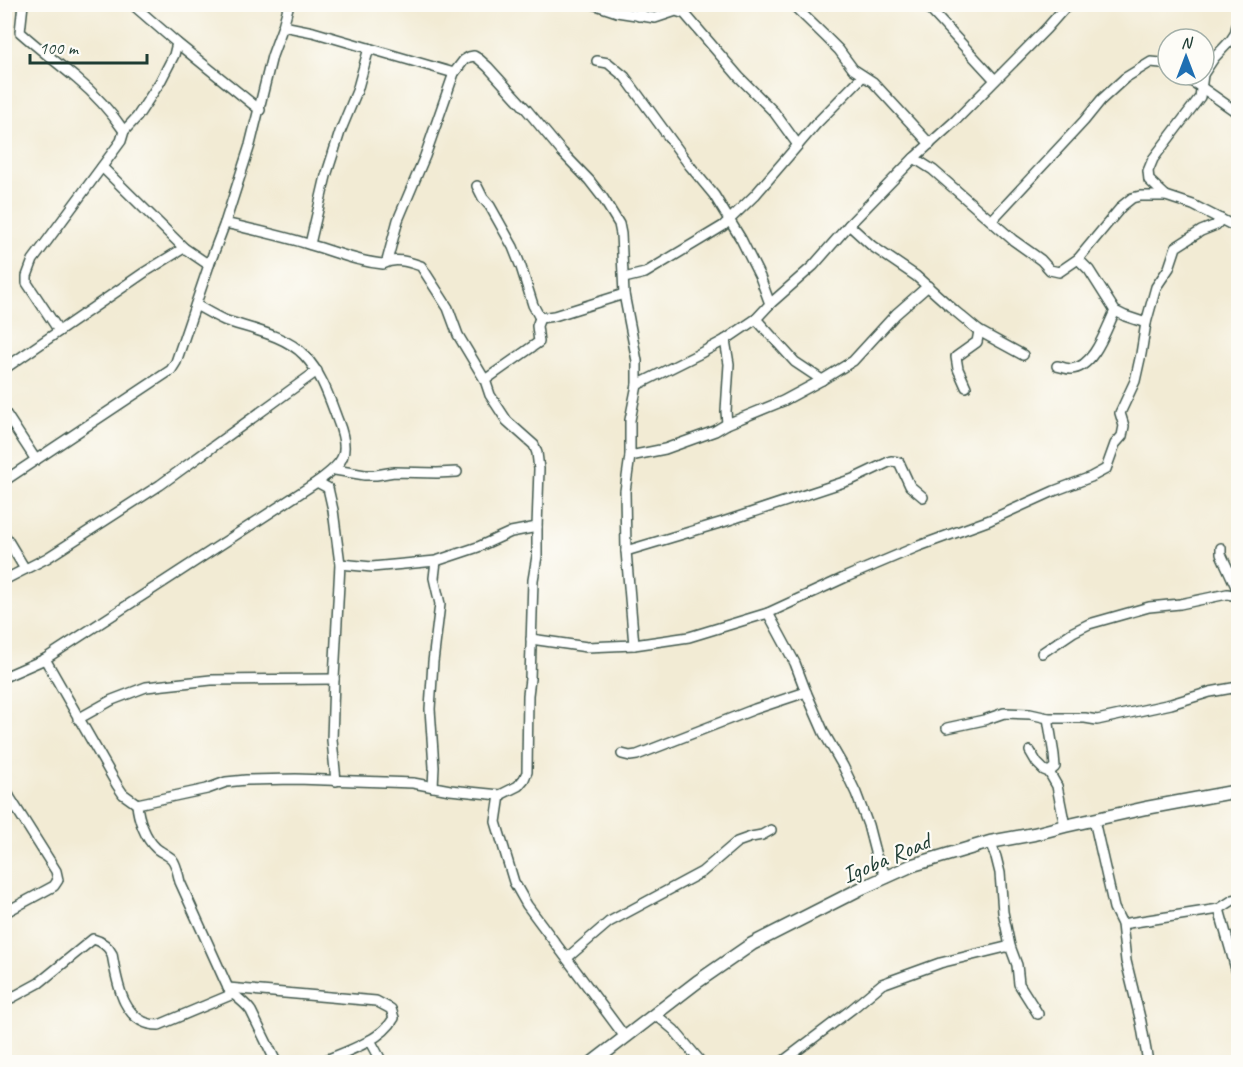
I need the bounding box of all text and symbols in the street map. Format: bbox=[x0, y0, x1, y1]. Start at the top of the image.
scale bar bbox=[30, 27, 147, 65]
north arrow bbox=[1156, 27, 1216, 87]
text: N bbox=[1181, 33, 1194, 53]
text: 100 m bbox=[39, 37, 80, 59]
street label: Igoba Road bbox=[837, 825, 938, 890]

